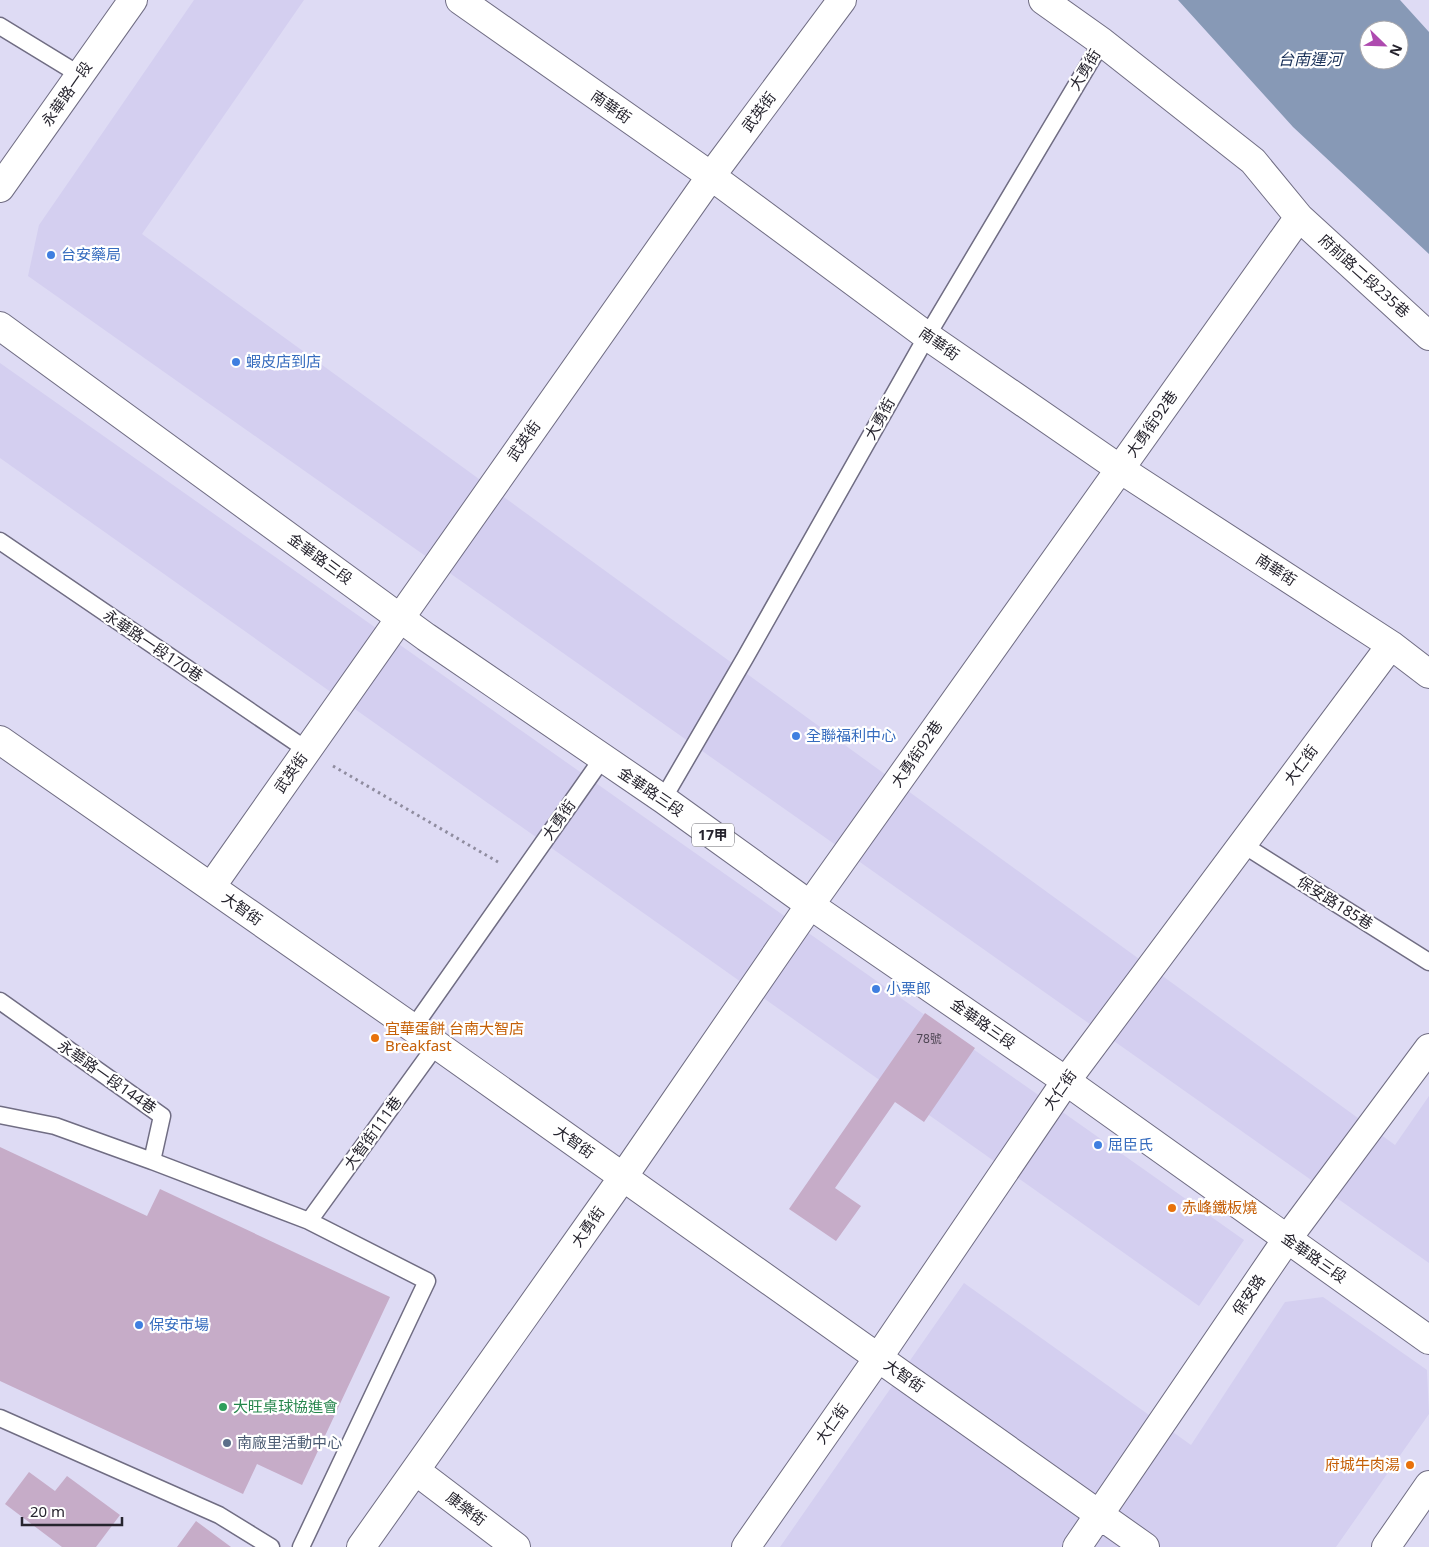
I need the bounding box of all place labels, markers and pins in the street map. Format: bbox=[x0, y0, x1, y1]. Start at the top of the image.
place label: 台安藥局 bbox=[61, 244, 121, 264]
marker: 台安藥局 bbox=[45, 249, 57, 261]
place label: 蝦皮店到店 bbox=[246, 351, 321, 371]
marker: 蝦皮店到店 bbox=[230, 356, 242, 368]
place label: 全聯福利中心 bbox=[806, 725, 896, 745]
marker: 全聯福利中心 bbox=[790, 730, 802, 742]
place label: 小栗郎 bbox=[886, 978, 931, 998]
marker: 小栗郎 bbox=[870, 983, 882, 995]
place label: 宜華蛋餅 台南大智店 Breakfast bbox=[385, 1018, 524, 1055]
marker: 宜華蛋餅 台南大智店 Breakfast bbox=[369, 1032, 381, 1044]
place label: 屈臣氏 bbox=[1108, 1134, 1153, 1154]
marker: 屈臣氏 bbox=[1092, 1139, 1104, 1151]
place label: 赤峰鐵板燒 bbox=[1182, 1197, 1257, 1217]
marker: 赤峰鐵板燒 bbox=[1166, 1202, 1178, 1214]
place label: 保安市場 bbox=[149, 1314, 209, 1334]
marker: 保安市場 bbox=[133, 1319, 145, 1331]
place label: 大旺桌球協進會 bbox=[233, 1396, 338, 1416]
marker: 大旺桌球協進會 bbox=[217, 1401, 229, 1413]
place label: 南廠里活動中心 bbox=[237, 1432, 342, 1452]
marker: 南廠里活動中心 bbox=[221, 1437, 233, 1449]
place label: 府城牛肉湯 bbox=[1325, 1454, 1400, 1474]
marker: 府城牛肉湯 bbox=[1404, 1459, 1416, 1471]

